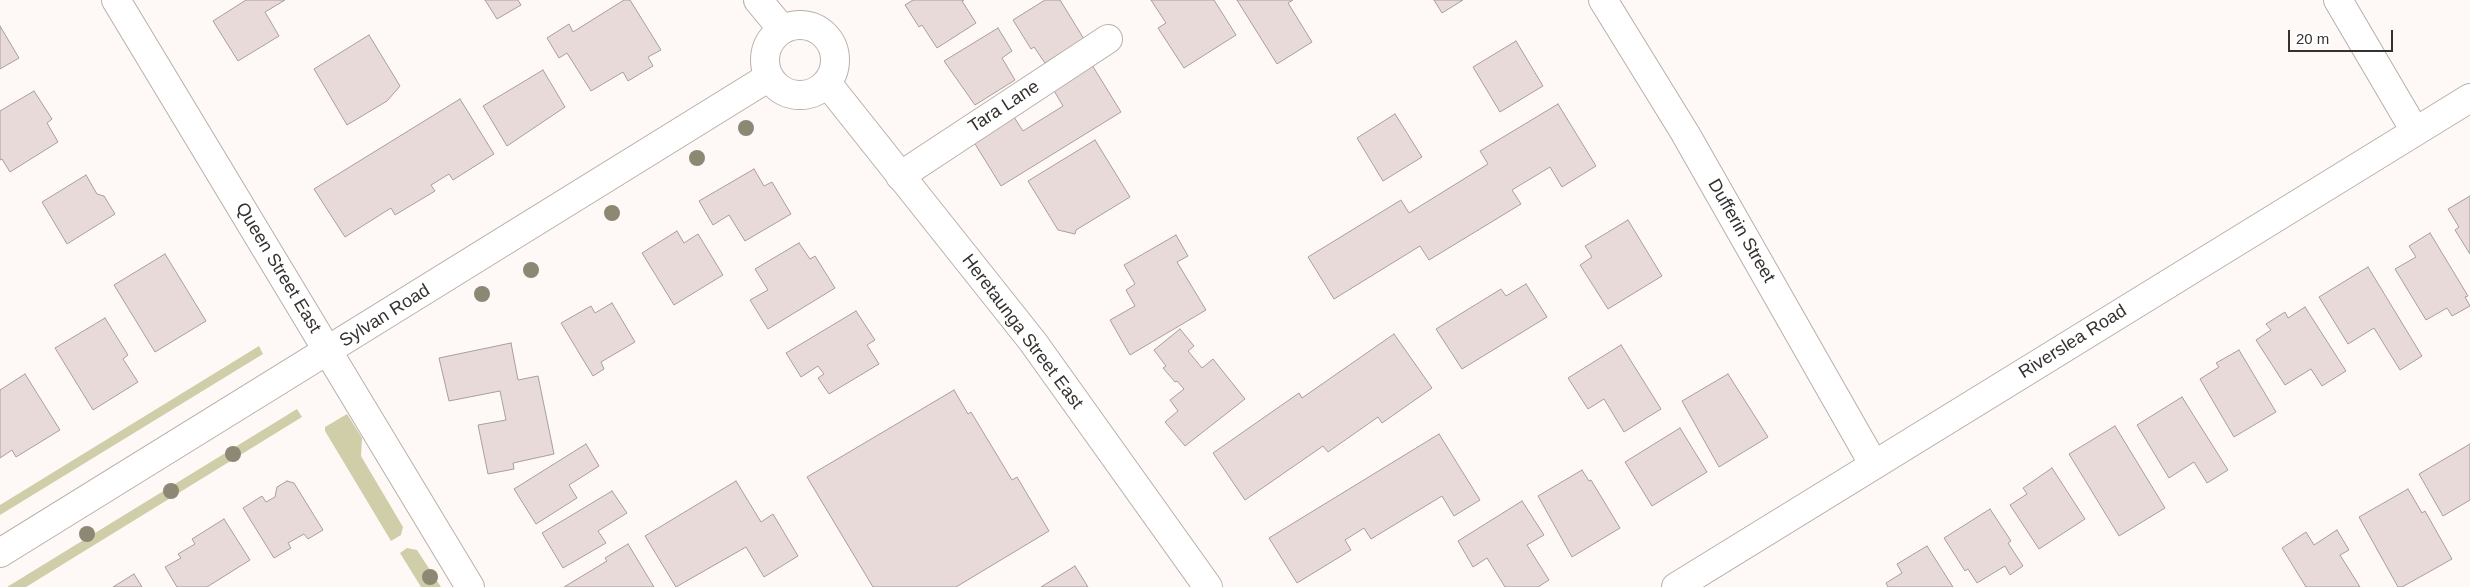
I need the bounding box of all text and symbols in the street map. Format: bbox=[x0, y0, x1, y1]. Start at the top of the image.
scale bar bbox=[2290, 20, 2395, 52]
text: 20 m bbox=[2296, 30, 2329, 47]
street label: Tara Lane bbox=[965, 76, 1043, 138]
street label: Dufferin Street bbox=[1703, 175, 1779, 287]
street label: Queen Street East bbox=[231, 199, 325, 337]
street label: Heretaunga Street East bbox=[957, 250, 1087, 414]
street label: Sylvan Road bbox=[336, 280, 434, 352]
street label: Riverslea Road bbox=[2015, 300, 2131, 384]

